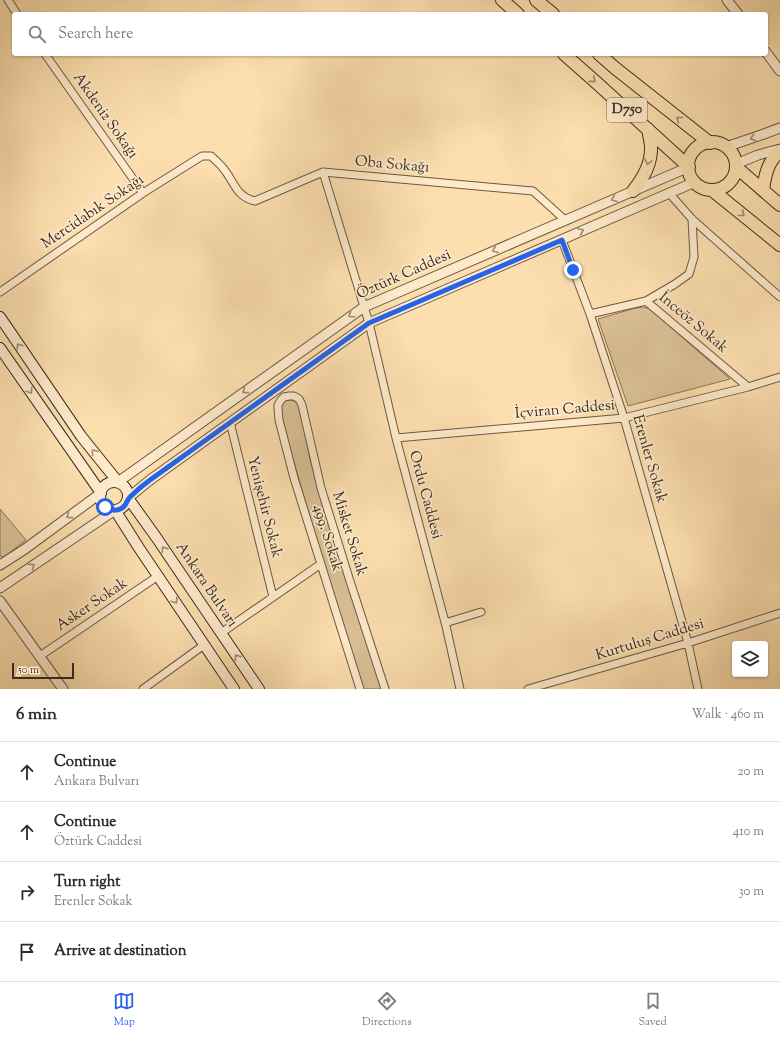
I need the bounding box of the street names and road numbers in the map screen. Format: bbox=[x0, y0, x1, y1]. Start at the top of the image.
street label: Akdeniz Sokağı bbox=[67, 69, 143, 163]
road number: D750 bbox=[607, 98, 647, 122]
street label: Oba Sokağı bbox=[354, 151, 430, 179]
street label: Mercidabık Sokağı bbox=[37, 170, 149, 254]
street label: Öztürk Caddesi bbox=[353, 244, 455, 305]
street label: İnceöz Sokak bbox=[654, 287, 733, 358]
street label: İçviran Caddesi bbox=[514, 394, 616, 425]
street label: Erenler Sokak bbox=[626, 412, 672, 506]
street label: Ordu Caddesi bbox=[403, 448, 447, 542]
street label: Yenişehir Sokak bbox=[241, 454, 287, 560]
street label: Misket Sokak bbox=[326, 489, 372, 579]
street label: 499. Sokak bbox=[307, 502, 347, 574]
street label: Ankara Bulvarı bbox=[170, 538, 242, 632]
street label: Asker Sokak bbox=[52, 573, 132, 637]
street label: Kurtuluş Caddesi bbox=[593, 614, 707, 666]

